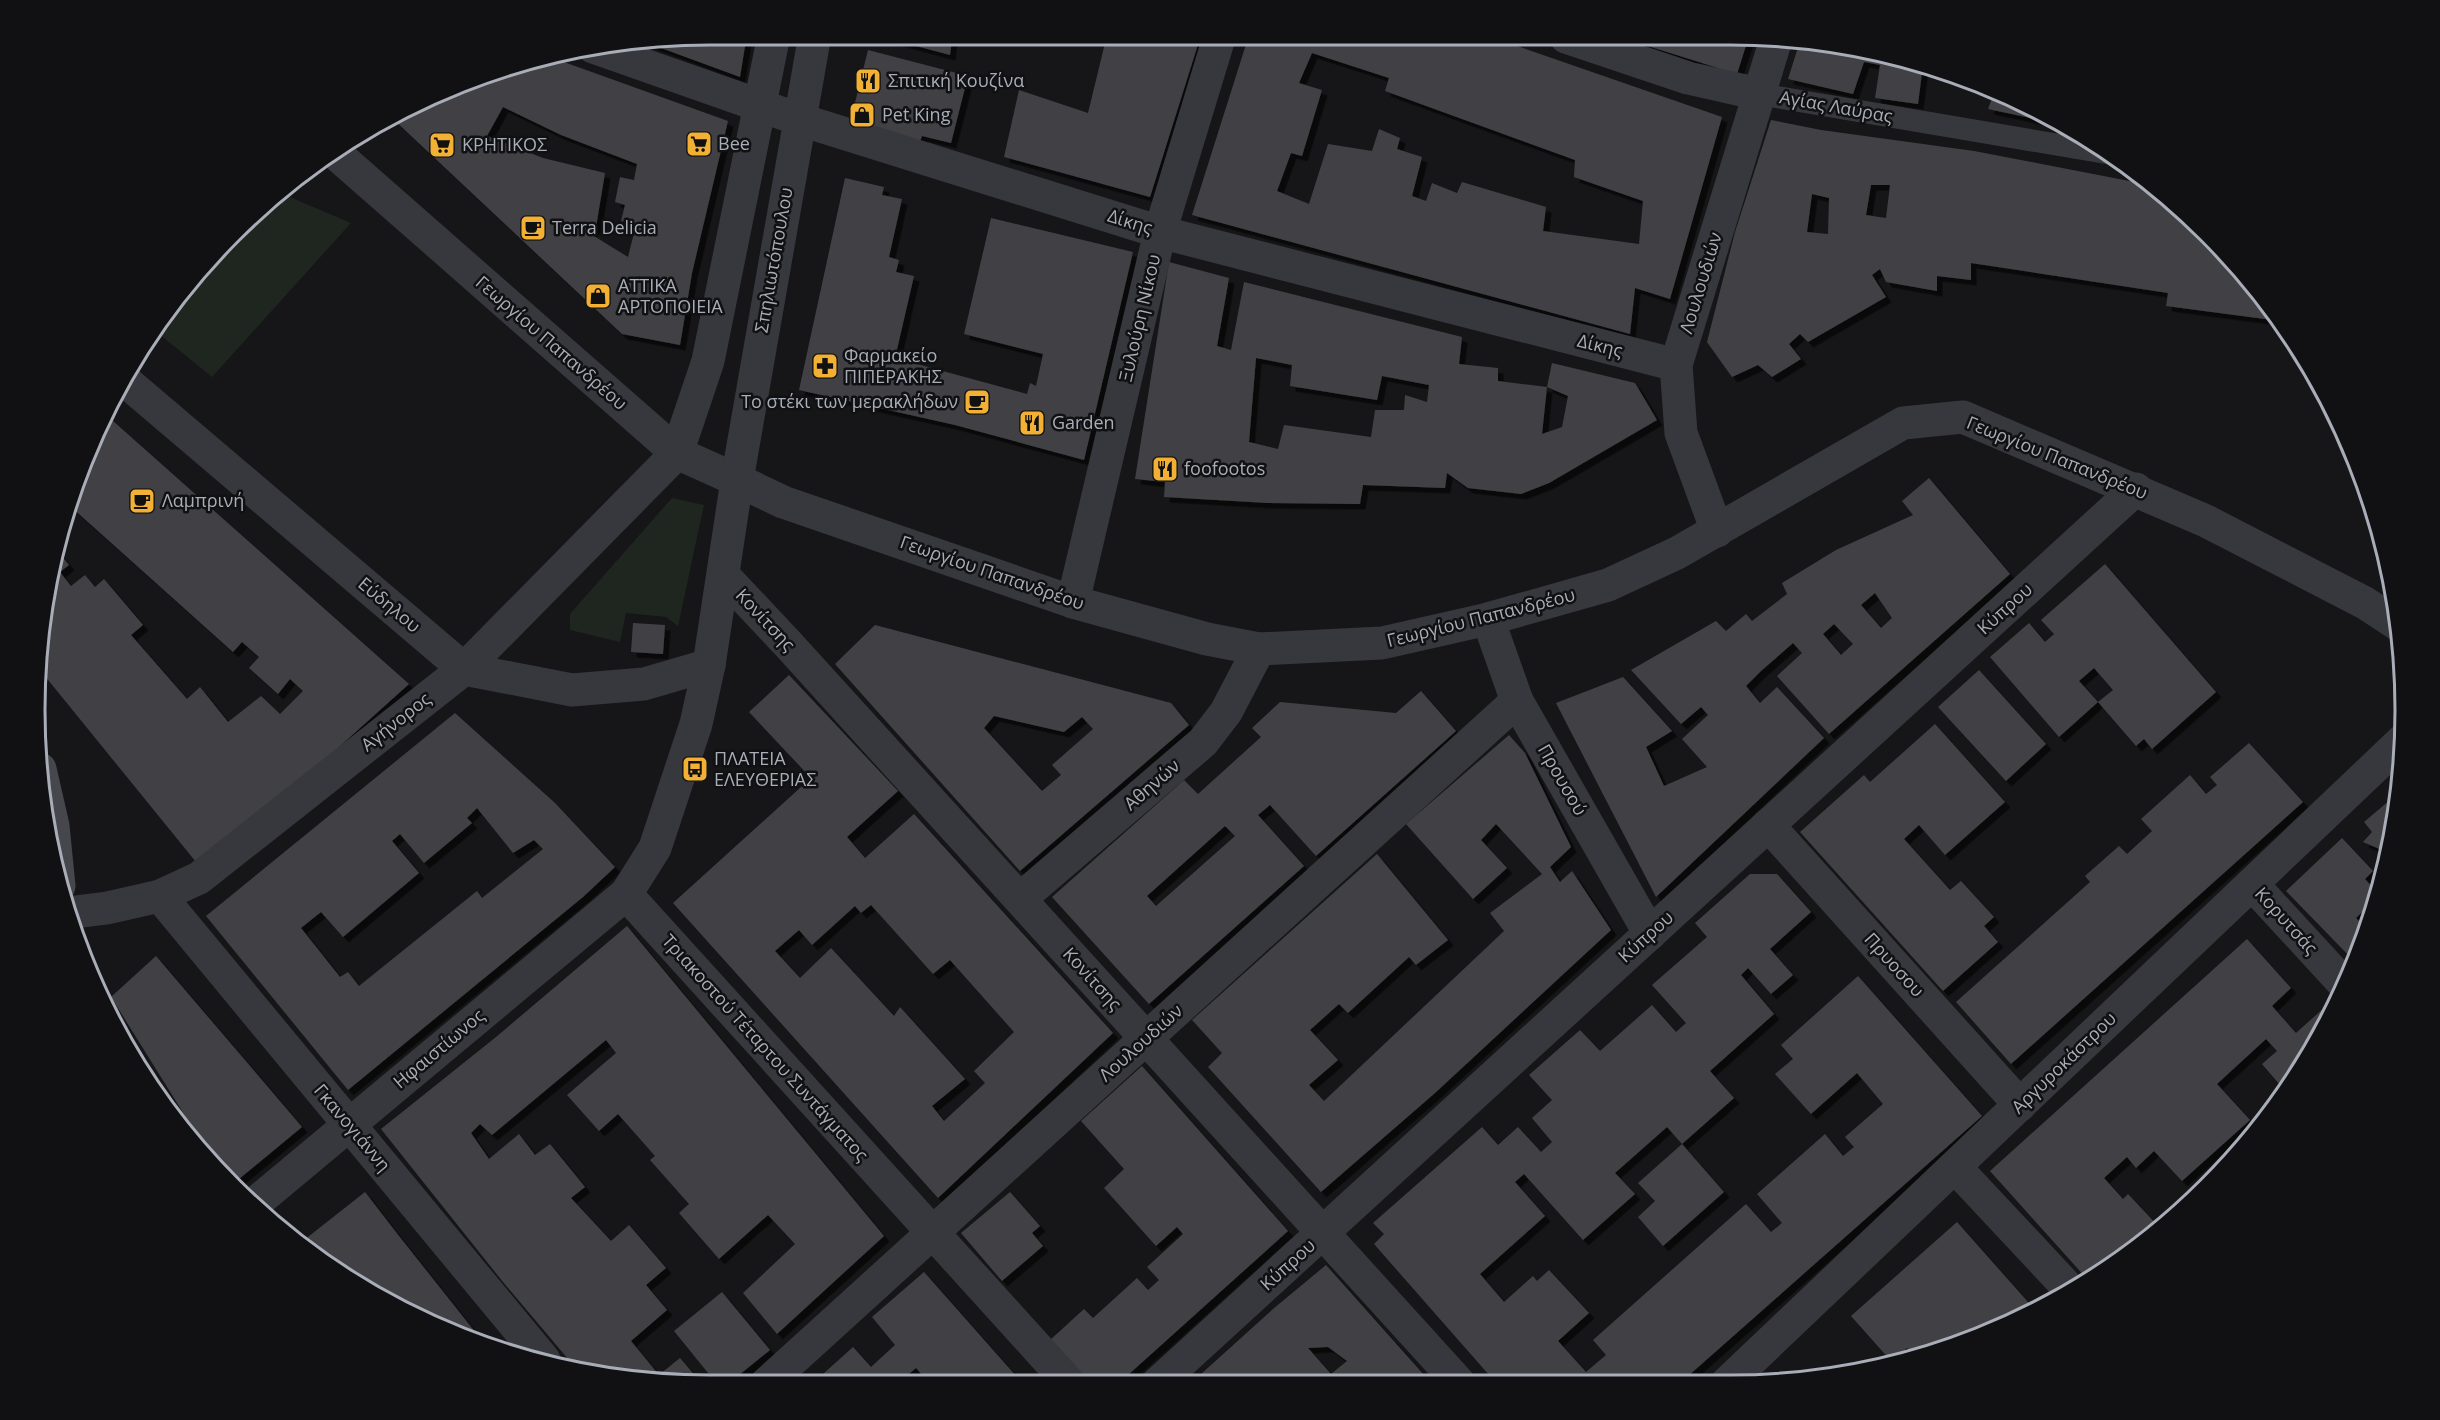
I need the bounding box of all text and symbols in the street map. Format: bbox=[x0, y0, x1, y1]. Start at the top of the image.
restaurant icon: Σπιτική Κουζίνα bbox=[853, 66, 883, 96]
place label: Σπιτική Κουζίνα bbox=[888, 68, 1024, 92]
street label: Αγίας Λαύρας bbox=[1778, 84, 1895, 128]
shop icon: Pet King bbox=[847, 100, 877, 130]
place label: Pet King bbox=[882, 102, 951, 126]
supermarket icon: Bee bbox=[684, 129, 714, 159]
supermarket icon: ΚΡΗΤΙΚΟΣ bbox=[427, 130, 457, 160]
place label: Bee bbox=[718, 131, 750, 155]
place label: ΚΡΗΤΙΚΟΣ bbox=[462, 132, 547, 156]
street label: Σπηλιωτόπουλου bbox=[748, 185, 798, 334]
street label: Δίκης bbox=[1105, 203, 1156, 239]
cafe icon: Terra Delicia bbox=[518, 213, 548, 243]
place label: Terra Delicia bbox=[552, 215, 657, 239]
street label: Λουλουδιών bbox=[1673, 229, 1727, 336]
street label: Ξυλούρη Νίκου bbox=[1113, 252, 1165, 384]
street label: Γεωργίου Παπανδρέου bbox=[471, 270, 632, 415]
place label: ΑΤΤΙΚΑ ΑΡΤΟΠΟΙΕΙΑ bbox=[618, 273, 723, 318]
shop icon: ΑΤΤΙΚΑ ΑΡΤΟΠΟΙΕΙΑ bbox=[583, 281, 613, 311]
street label: Δίκης bbox=[1575, 328, 1626, 362]
place label: Φαρμακείο ΠΙΠΕΡΑΚΗΣ bbox=[844, 343, 942, 388]
pharmacy icon: Φαρμακείο ΠΙΠΕΡΑΚΗΣ bbox=[810, 351, 840, 381]
cafe icon: Το στέκι των μερακλήδων bbox=[962, 387, 992, 417]
place label: Το στέκι των μερακλήδων bbox=[741, 389, 958, 413]
restaurant icon: Garden bbox=[1017, 408, 1047, 438]
place label: Garden bbox=[1052, 410, 1115, 434]
street label: Γεωργίου Παπανδρέου bbox=[1963, 410, 2151, 504]
restaurant icon: foofootos bbox=[1150, 454, 1180, 484]
place label: foofootos bbox=[1184, 456, 1265, 480]
cafe icon: Λαμπρινή bbox=[127, 486, 157, 516]
place label: Λαμπρινή bbox=[162, 488, 244, 512]
street label: Γεωργίου Παπανδρέου bbox=[897, 529, 1088, 615]
street label: Εύδηλου bbox=[353, 571, 426, 637]
street label: Κύπρου bbox=[1972, 577, 2037, 639]
street label: Γεωργίου Παπανδρέου bbox=[1384, 582, 1577, 652]
street label: Κονίτσης bbox=[731, 583, 801, 656]
street label: Αγήνορος bbox=[355, 686, 436, 756]
street label: Προυσού bbox=[1533, 739, 1593, 820]
place label: ΠΛΑΤΕΙΑ ΕΛΕΥΘΕΡΙΑΣ bbox=[714, 746, 816, 791]
street label: Αθηνών bbox=[1118, 753, 1184, 815]
bus stop icon: ΠΛΑΤΕΙΑ ΕΛΕΥΘΕΡΙΑΣ bbox=[680, 754, 710, 784]
street label: Κορυτσάς bbox=[2250, 882, 2324, 959]
street label: Κύπρου bbox=[1613, 905, 1678, 967]
street label: Πρυοσου bbox=[1860, 927, 1930, 1002]
street label: Τριακοστού Τέταρτου Συντάγματος bbox=[657, 929, 874, 1166]
street label: Κονίτσης bbox=[1058, 942, 1128, 1015]
street label: Λουλουδιών bbox=[1093, 998, 1187, 1086]
street label: Ηφαιστίωνος bbox=[388, 1003, 489, 1093]
street label: Αργυροκάστρου bbox=[2006, 1006, 2121, 1118]
street label: Γκανογιάννη bbox=[309, 1079, 396, 1176]
street label: Κύπρου bbox=[1255, 1233, 1320, 1295]

